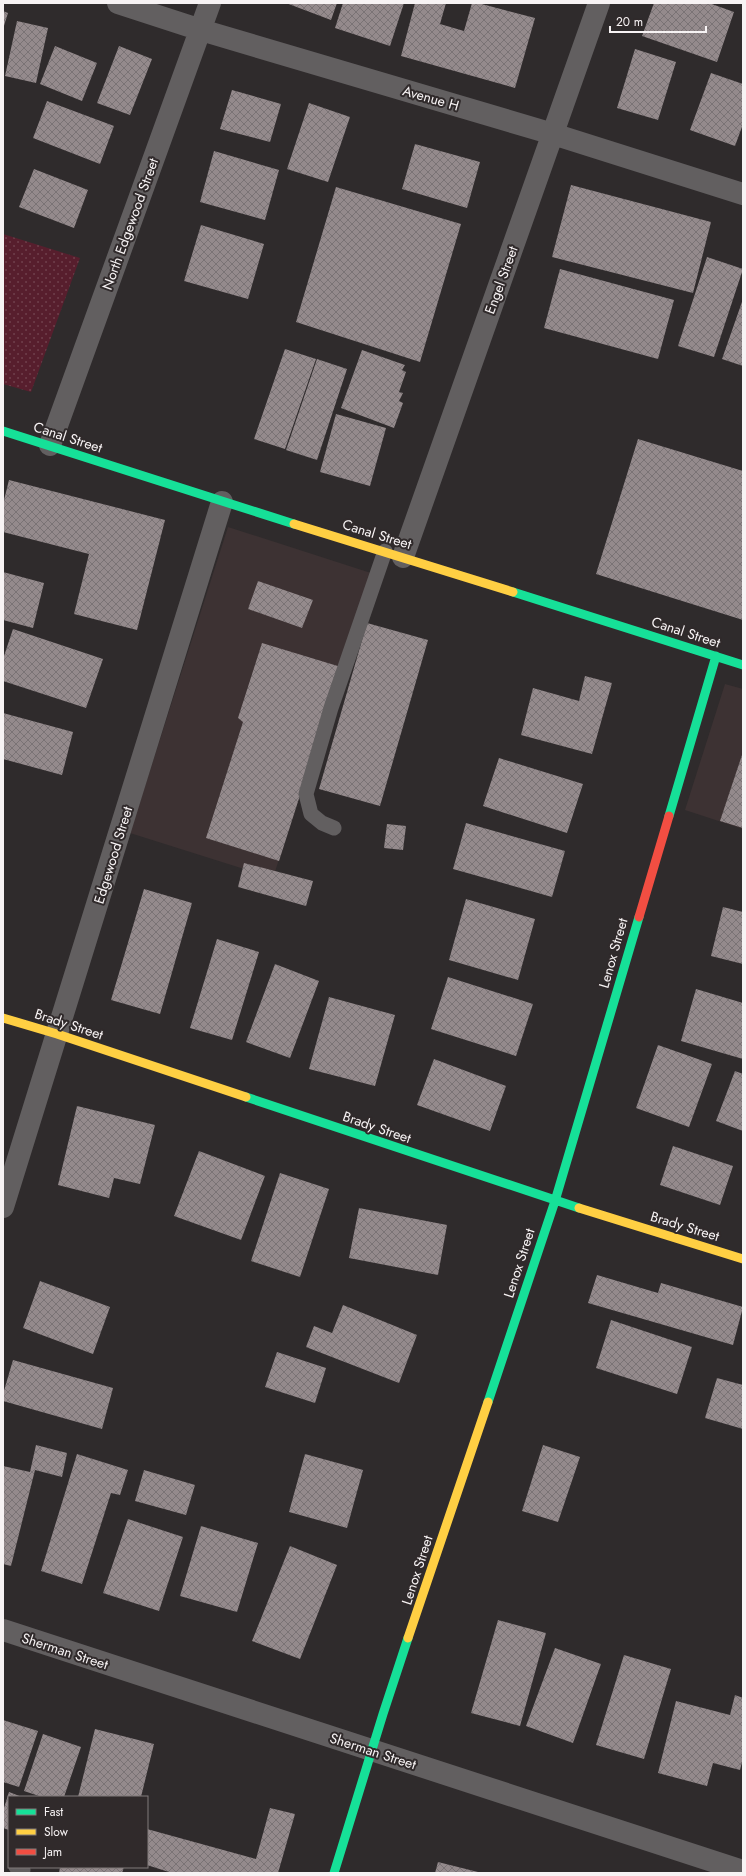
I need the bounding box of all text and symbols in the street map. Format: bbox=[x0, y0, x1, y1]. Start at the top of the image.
scale bar bbox=[610, 8, 706, 34]
text: 20 m bbox=[616, 13, 643, 31]
street label: Avenue H bbox=[400, 80, 462, 116]
street label: North Edgewood Street bbox=[97, 155, 163, 293]
street label: Engel Street bbox=[479, 243, 523, 317]
street label: Canal Street bbox=[31, 416, 106, 458]
street label: Canal Street bbox=[340, 514, 415, 554]
street label: Canal Street bbox=[649, 611, 724, 653]
street label: Edgewood Street bbox=[89, 803, 137, 906]
street label: Lenox Street bbox=[593, 915, 633, 990]
street label: Brady Street bbox=[32, 1004, 107, 1045]
street label: Brady Street bbox=[340, 1106, 414, 1148]
street label: Brady Street bbox=[648, 1206, 723, 1246]
street label: Lenox Street bbox=[498, 1225, 540, 1300]
street label: Lenox Street bbox=[396, 1532, 438, 1607]
street label: Sherman Street bbox=[19, 1628, 111, 1675]
street label: Sherman Street bbox=[327, 1728, 419, 1775]
legend bbox=[8, 1796, 148, 1868]
text: Fast bbox=[44, 1803, 63, 1821]
text: Slow bbox=[44, 1823, 69, 1841]
text: Jam bbox=[42, 1843, 62, 1861]

